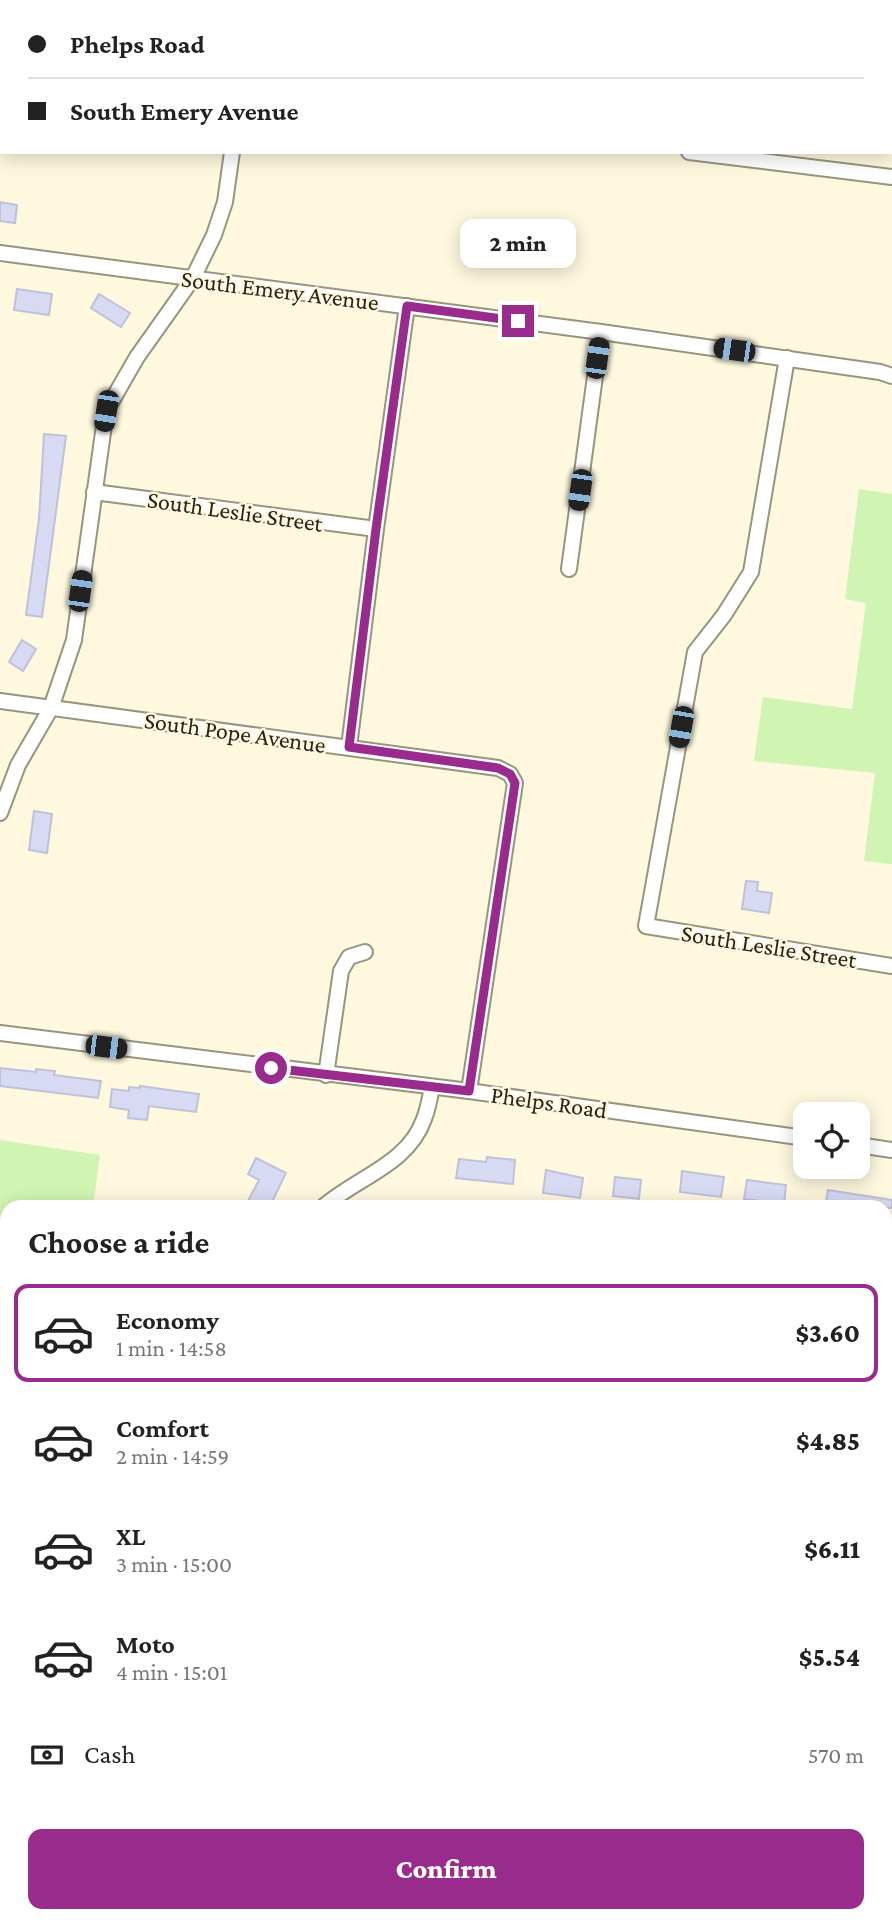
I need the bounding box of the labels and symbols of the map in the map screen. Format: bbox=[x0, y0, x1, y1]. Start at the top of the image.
callout: 2 min bbox=[460, 219, 576, 268]
street label: South Emery Avenue bbox=[180, 264, 380, 316]
route end bbox=[502, 305, 534, 337]
car bbox=[584, 336, 611, 380]
car bbox=[712, 337, 757, 363]
car bbox=[93, 389, 120, 433]
car bbox=[567, 468, 594, 512]
street label: South Leslie Street bbox=[145, 485, 326, 537]
car bbox=[67, 569, 94, 613]
car bbox=[668, 704, 695, 750]
street label: South Pope Avenue bbox=[143, 706, 327, 758]
street label: South Leslie Street bbox=[679, 919, 860, 973]
car bbox=[84, 1034, 129, 1060]
route start bbox=[255, 1052, 287, 1084]
street label: Phelps Road bbox=[489, 1080, 609, 1124]

